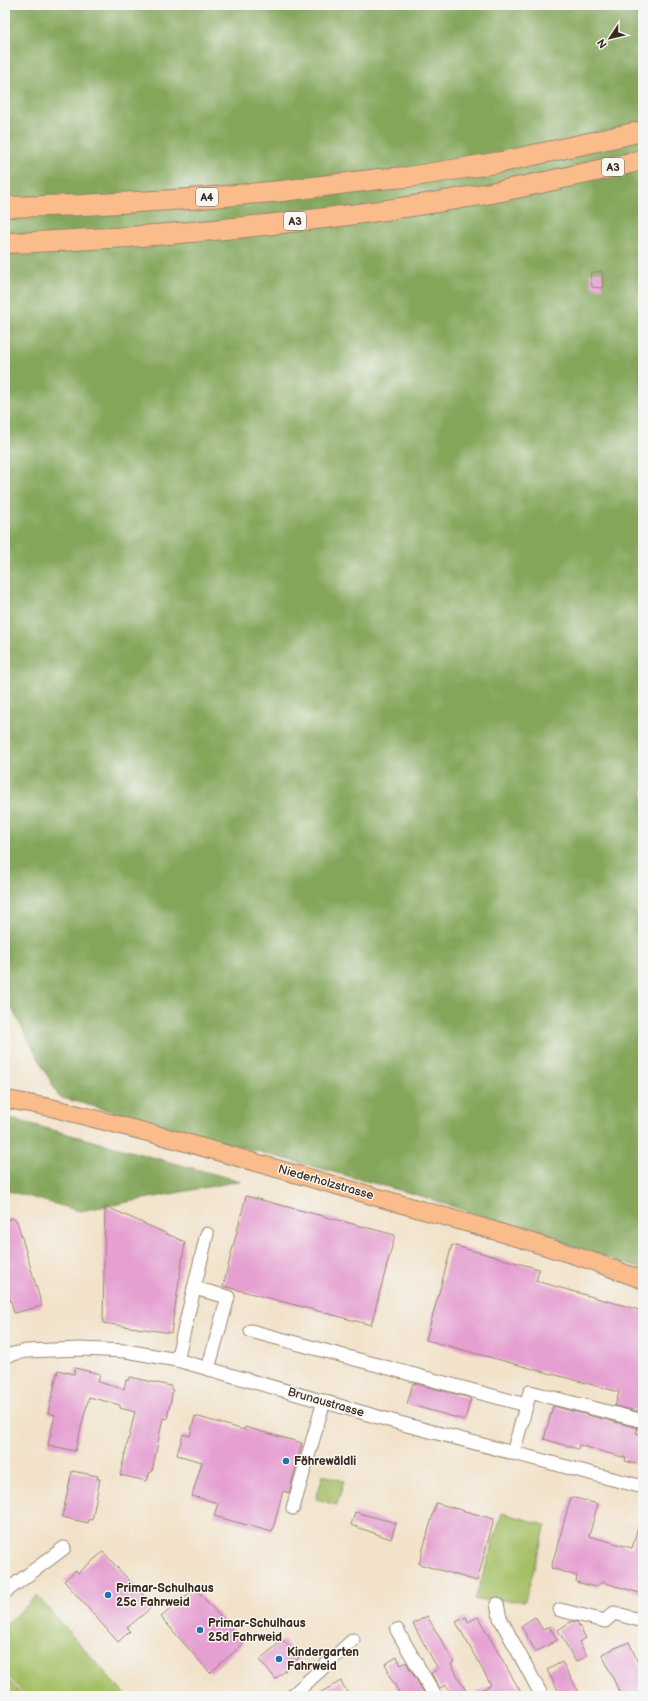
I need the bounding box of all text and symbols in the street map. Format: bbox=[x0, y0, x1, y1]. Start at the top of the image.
north arrow bbox=[590, 18, 630, 58]
text: N bbox=[595, 36, 610, 51]
road number: A3 bbox=[602, 158, 624, 176]
road number: A4 bbox=[196, 188, 218, 206]
road number: A3 bbox=[284, 212, 306, 230]
street label: Niederholzstrasse bbox=[276, 1162, 375, 1203]
street label: Brunaustrasse bbox=[286, 1384, 366, 1421]
place label: Föhrewäldli bbox=[294, 1454, 356, 1469]
marker: Föhrewäldli bbox=[281, 1456, 291, 1466]
place label: Primar-Schulhaus 25c Fahrweid bbox=[116, 1581, 214, 1610]
marker: Primar-Schulhaus 25c Fahrweid bbox=[103, 1590, 113, 1600]
place label: Primar-Schulhaus 25d Fahrweid bbox=[208, 1616, 306, 1645]
marker: Primar-Schulhaus 25d Fahrweid bbox=[195, 1625, 205, 1635]
place label: Kindergarten Fahrweid bbox=[287, 1645, 359, 1674]
marker: Kindergarten Fahrweid bbox=[274, 1654, 284, 1664]

